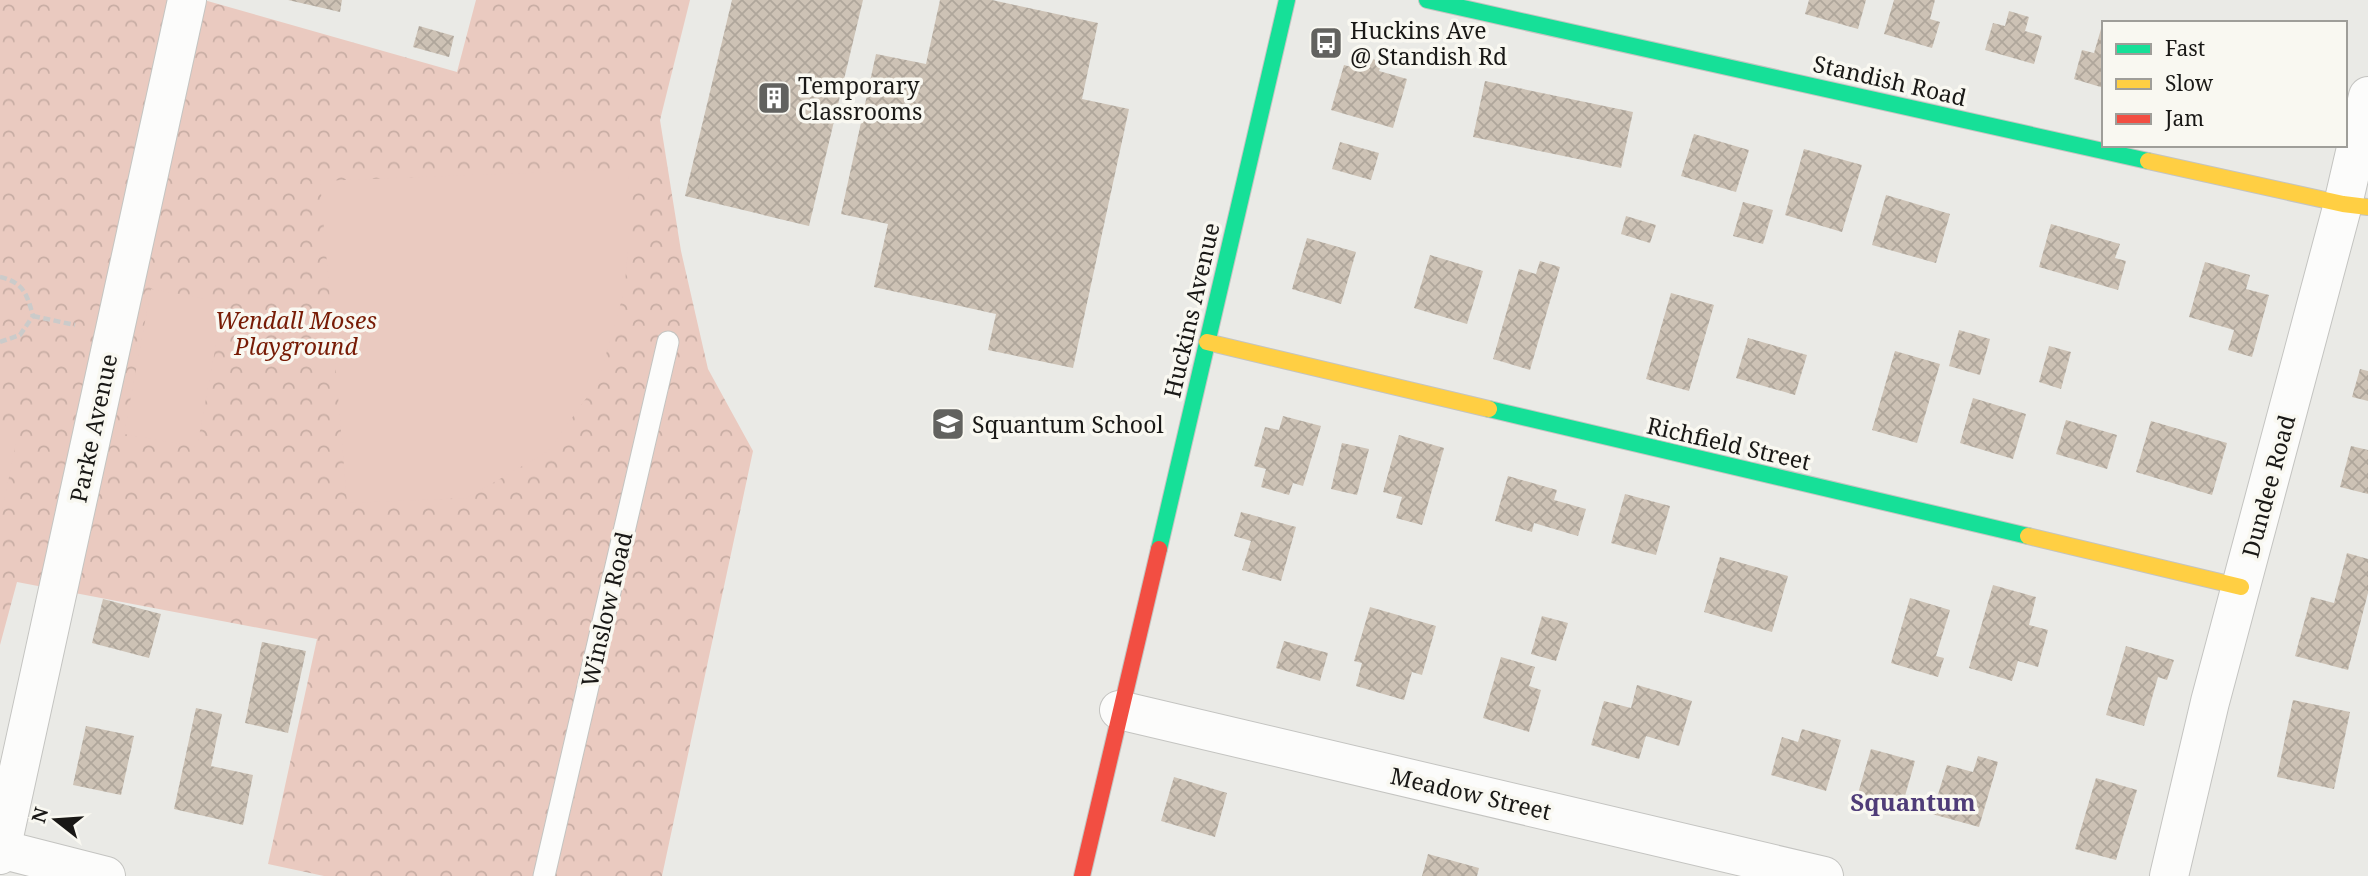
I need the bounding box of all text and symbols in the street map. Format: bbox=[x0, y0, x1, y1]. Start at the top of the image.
place label: Huckins Ave @ Standish Rd bbox=[1350, 14, 1507, 72]
legend bbox=[2102, 21, 2347, 147]
bus stop icon: Huckins Ave @ Standish Rd bbox=[1307, 24, 1345, 62]
text: Fast bbox=[2165, 34, 2205, 62]
street label: Standish Road bbox=[1810, 47, 1970, 113]
place label: Temporary Classrooms bbox=[798, 69, 922, 127]
text: Slow bbox=[2165, 69, 2214, 97]
building icon: Temporary Classrooms bbox=[755, 79, 793, 117]
text: Jam bbox=[2164, 104, 2204, 132]
street label: Huckins Avenue bbox=[1155, 219, 1227, 401]
park label: Wendall Moses Playground bbox=[215, 304, 377, 362]
street label: Parke Avenue bbox=[62, 351, 124, 505]
school or university icon: Squantum School bbox=[929, 405, 967, 443]
place label: Squantum School bbox=[972, 408, 1164, 440]
street label: Richfield Street bbox=[1644, 409, 1814, 477]
street label: Dundee Road bbox=[2234, 411, 2302, 561]
street label: Winslow Road bbox=[573, 528, 639, 690]
street label: Meadow Street bbox=[1387, 759, 1555, 827]
north arrow bbox=[21, 785, 91, 855]
district label: Squantum bbox=[1850, 785, 1976, 818]
text: N bbox=[25, 804, 54, 826]

